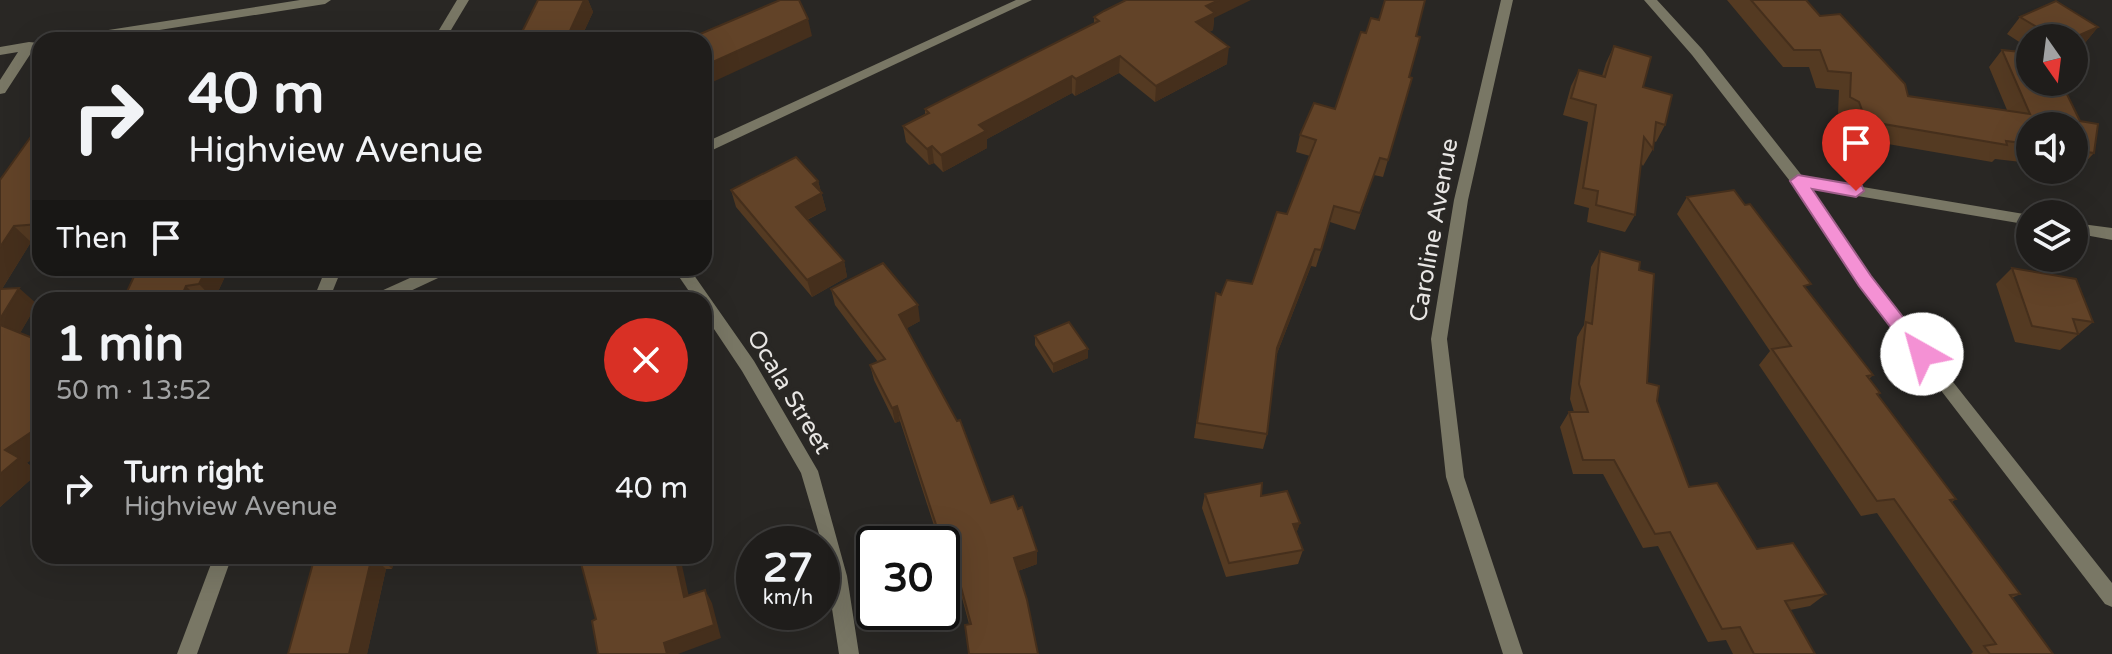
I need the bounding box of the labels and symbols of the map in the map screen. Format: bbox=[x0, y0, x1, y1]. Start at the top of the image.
north arrow bbox=[2016, 24, 2088, 96]
pin bbox=[1822, 109, 1890, 191]
street label: Caroline Avenue bbox=[1404, 136, 1464, 324]
position arrow bbox=[1880, 312, 1964, 396]
street label: Ocala Street bbox=[741, 325, 837, 459]
speed limit sign: 30 bbox=[856, 526, 960, 630]

